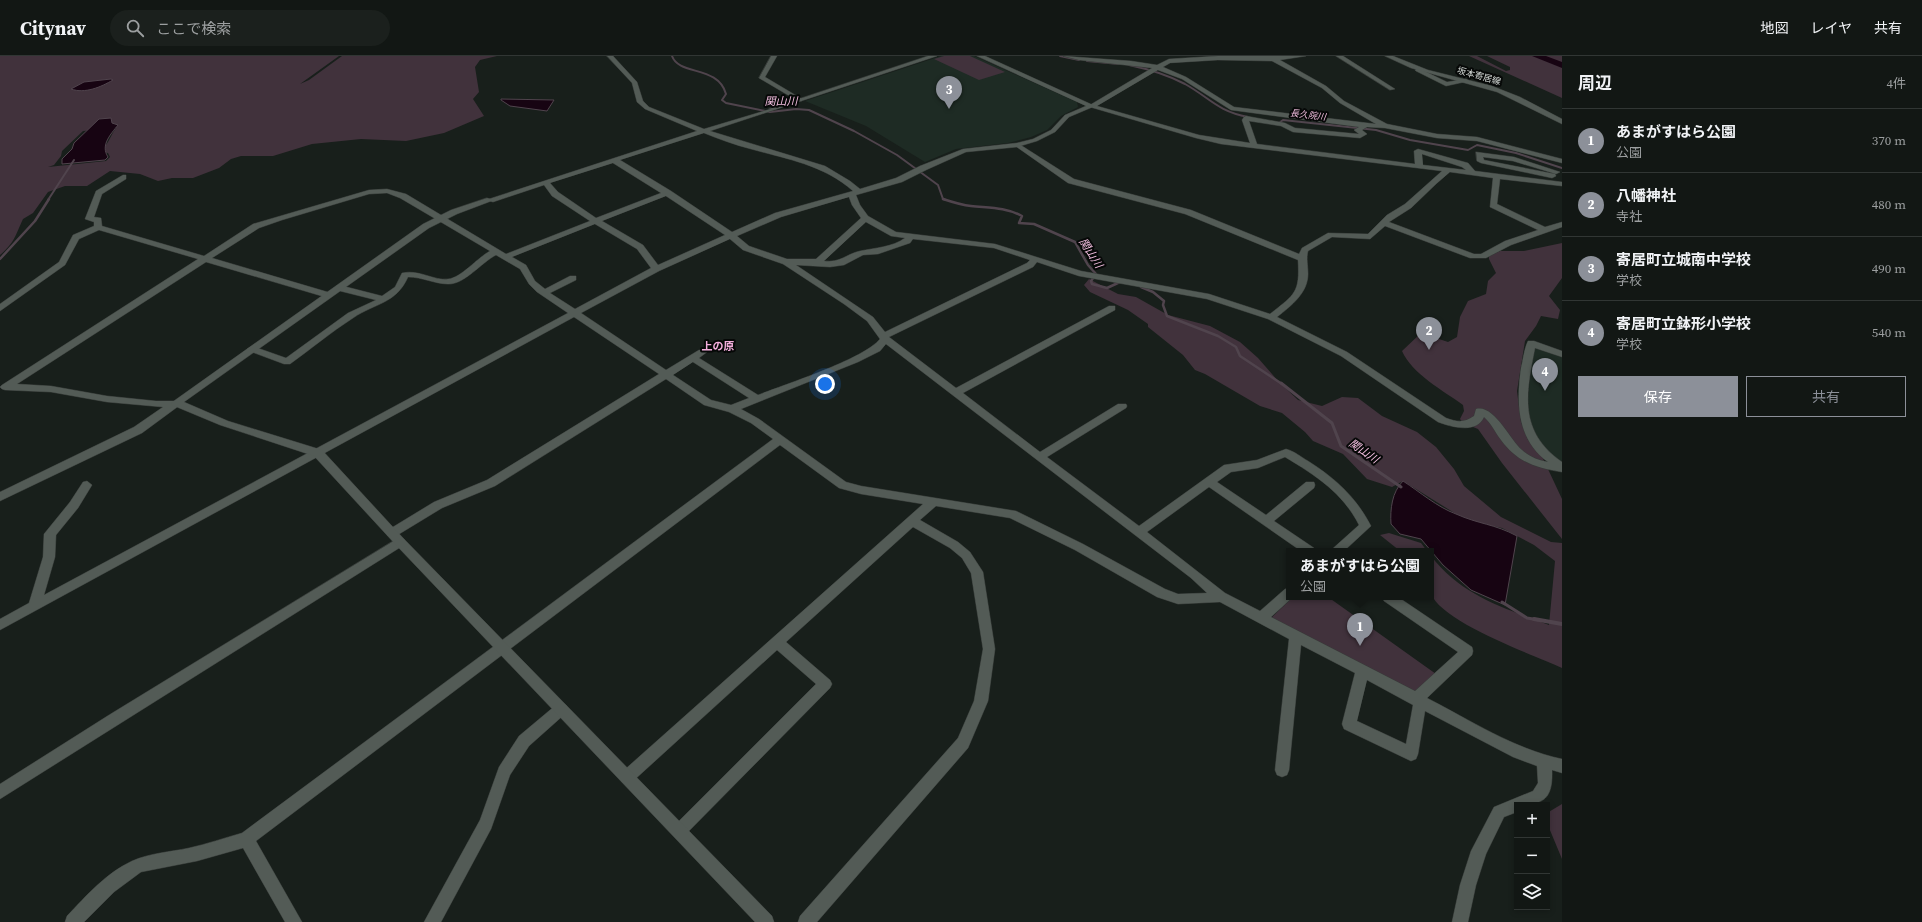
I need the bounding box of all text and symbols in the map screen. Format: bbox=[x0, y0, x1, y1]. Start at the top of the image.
search box bbox=[110, 10, 390, 46]
text: Citynav bbox=[20, 15, 86, 41]
icon: search bbox=[124, 17, 146, 39]
text: ここで検索 bbox=[156, 18, 231, 39]
text: 地図 bbox=[1760, 18, 1788, 38]
text: レイヤ bbox=[1810, 18, 1852, 38]
text: 共有 bbox=[1874, 18, 1902, 38]
street label: 坂本寄居線 bbox=[1456, 64, 1503, 88]
text: 周辺 bbox=[1578, 71, 1612, 95]
text: 4件 bbox=[1886, 75, 1906, 92]
pin: 3 bbox=[936, 76, 962, 109]
water label: 関山川 bbox=[765, 94, 798, 109]
water label: 長久院川 bbox=[1289, 107, 1328, 123]
text: あまがすはら公園 bbox=[1616, 121, 1736, 142]
text: 1 bbox=[1587, 132, 1595, 149]
text: 370 m bbox=[1872, 132, 1906, 149]
text: 公園 bbox=[1616, 144, 1642, 161]
text: 八幡神社 bbox=[1616, 185, 1676, 206]
text: 2 bbox=[1587, 196, 1595, 213]
text: 480 m bbox=[1872, 196, 1906, 213]
text: 寺社 bbox=[1616, 208, 1642, 225]
water label: 関山川 bbox=[1075, 235, 1106, 272]
text: 寄居町立城南中学校 bbox=[1616, 249, 1751, 270]
text: 3 bbox=[1587, 260, 1595, 277]
text: 490 m bbox=[1872, 260, 1906, 277]
text: 学校 bbox=[1616, 272, 1642, 289]
text: 寄居町立鉢形小学校 bbox=[1616, 313, 1751, 334]
pin: 2 bbox=[1416, 317, 1442, 350]
text: 4 bbox=[1587, 324, 1595, 341]
text: 540 m bbox=[1872, 324, 1906, 341]
text: 学校 bbox=[1616, 336, 1642, 353]
district label: 上の原 bbox=[702, 339, 735, 354]
pin: 4 bbox=[1532, 358, 1558, 391]
your location bbox=[815, 374, 835, 394]
button: 保存 bbox=[1578, 376, 1738, 417]
button: 共有 bbox=[1746, 376, 1906, 417]
water label: 関山川 bbox=[1346, 436, 1382, 467]
popup bbox=[1286, 548, 1434, 600]
text: あまがすはら公園 bbox=[1300, 555, 1420, 576]
text: 公園 bbox=[1300, 578, 1326, 595]
pin: 1 bbox=[1347, 613, 1373, 646]
map controls bbox=[1514, 802, 1550, 910]
button: + bbox=[1514, 802, 1550, 838]
button: − bbox=[1514, 838, 1550, 874]
button: layers bbox=[1514, 874, 1550, 910]

